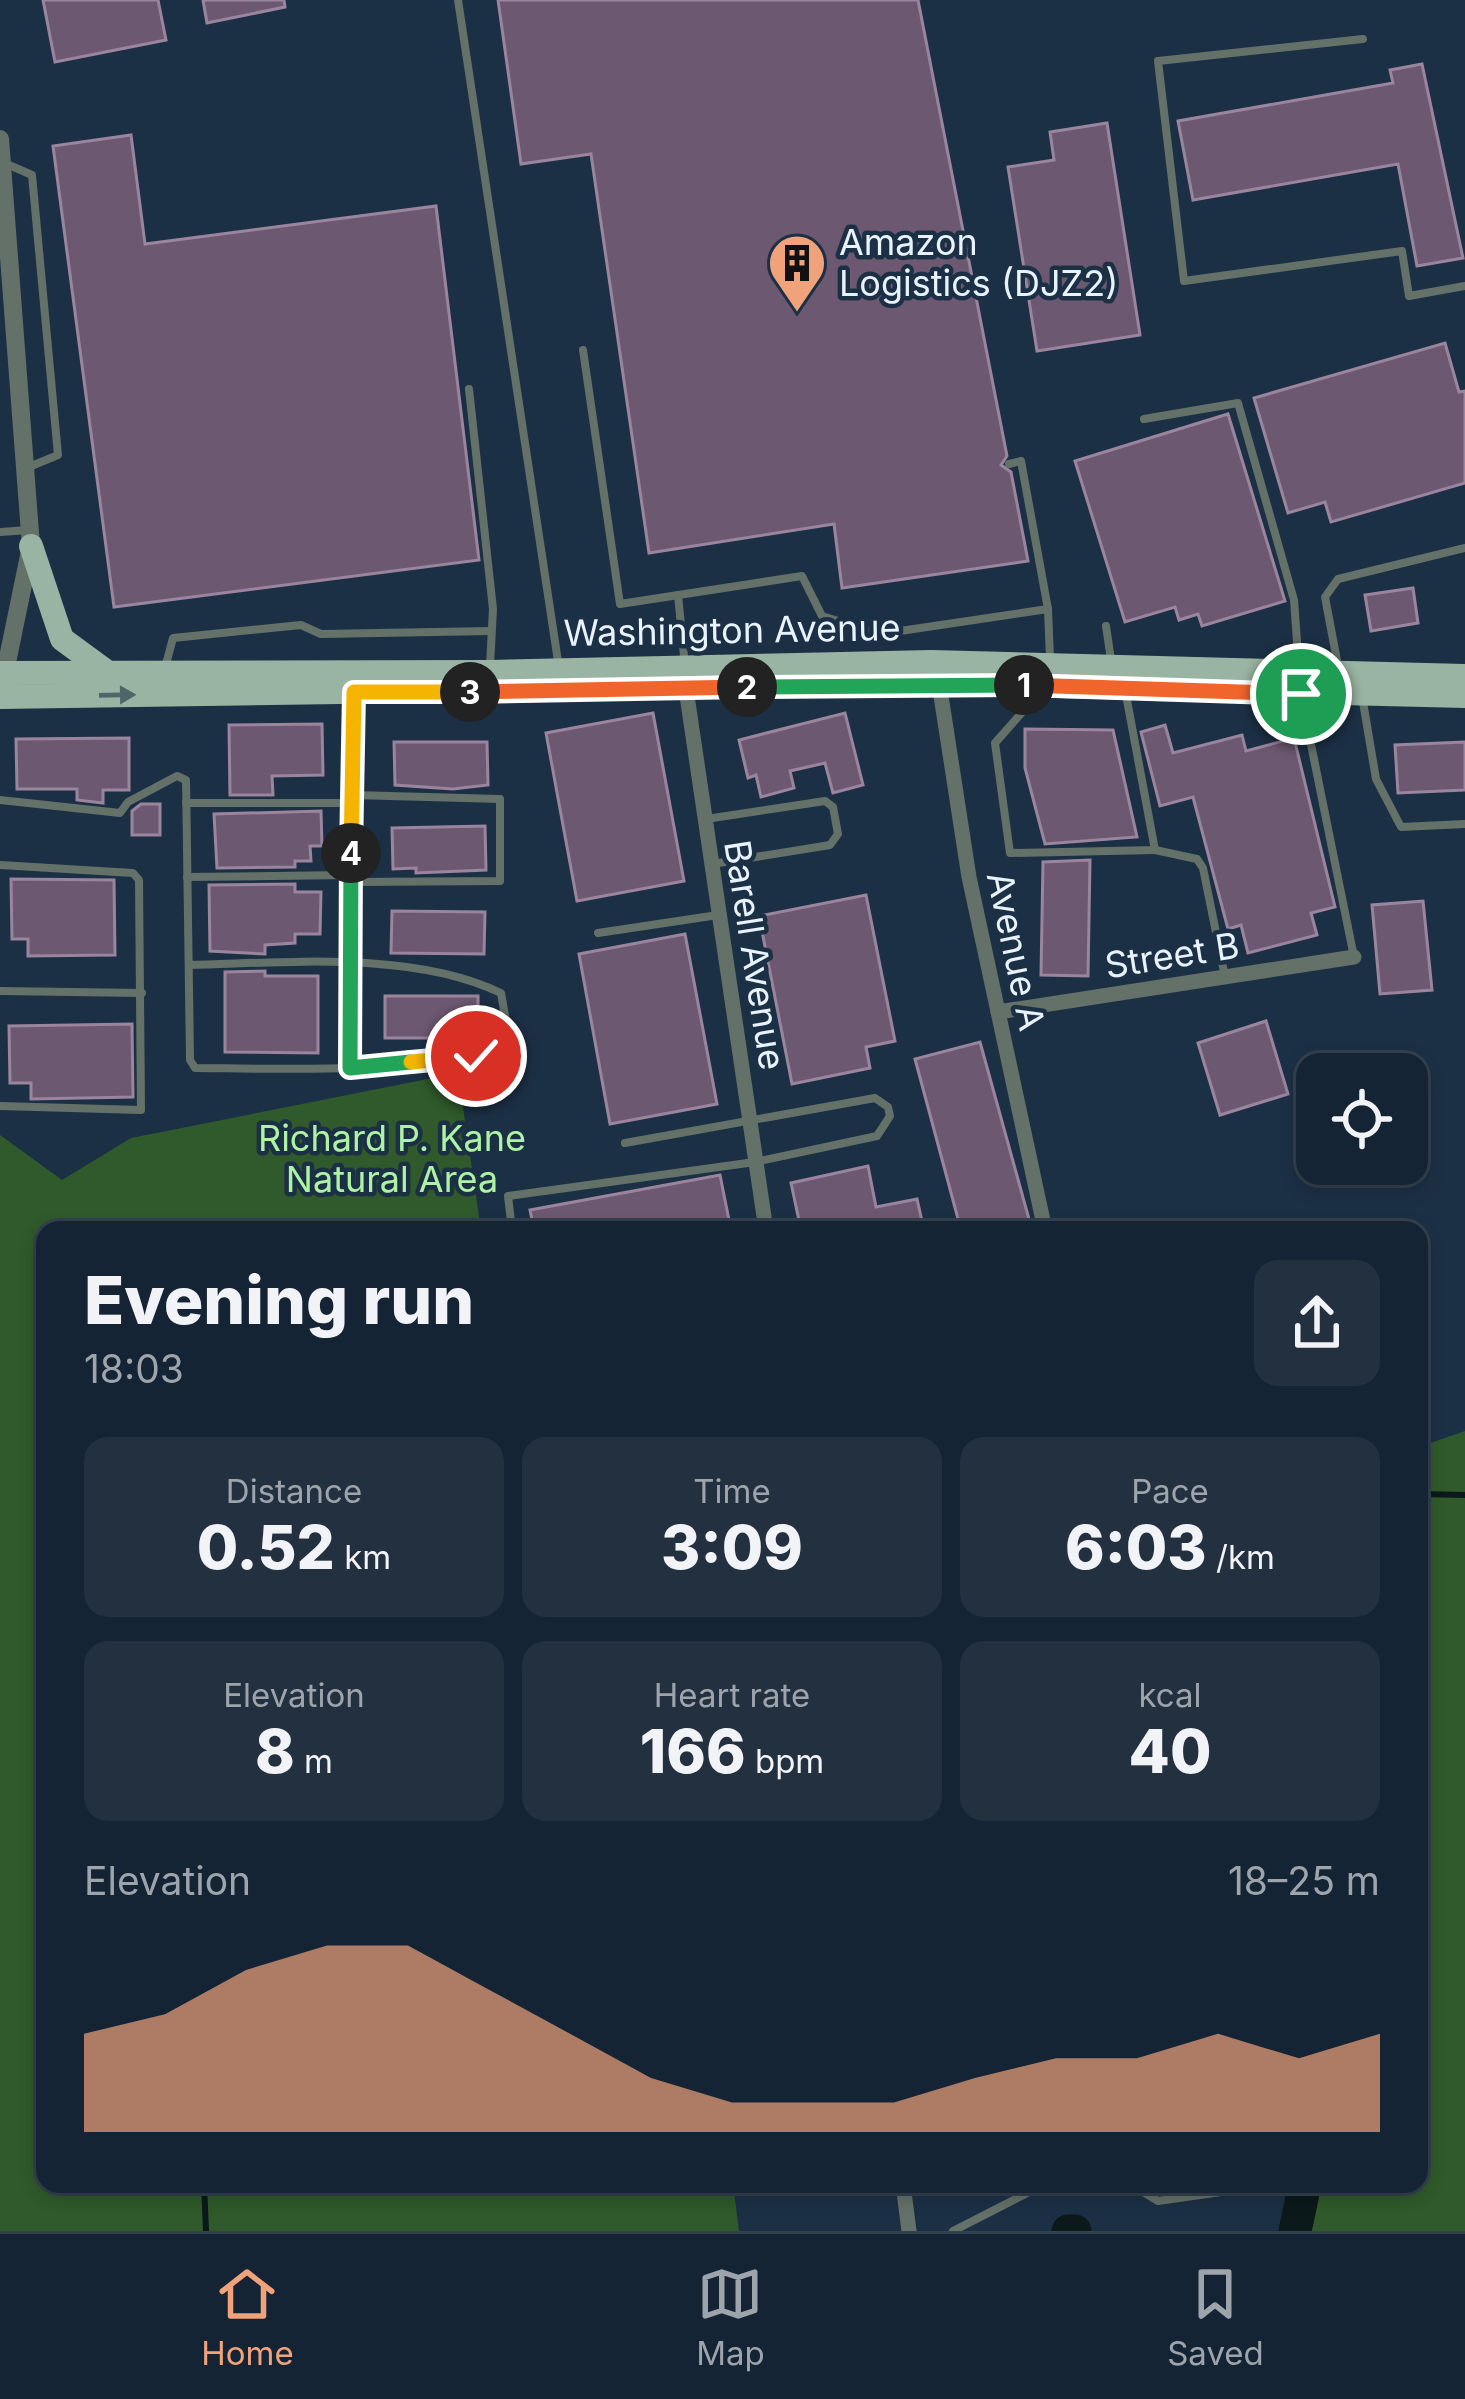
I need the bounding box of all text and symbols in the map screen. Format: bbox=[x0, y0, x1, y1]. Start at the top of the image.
place label: Amazon Logistics (DJZ2) bbox=[839, 220, 1118, 305]
building icon: Amazon Logistics (DJZ2) bbox=[766, 232, 828, 314]
street label: Washington Avenue bbox=[563, 605, 901, 655]
pin bbox=[1250, 643, 1352, 745]
pin: 1 bbox=[994, 655, 1054, 715]
pin: 2 bbox=[717, 657, 777, 717]
icon: arrive bbox=[1268, 661, 1334, 727]
pin: 3 bbox=[440, 662, 500, 722]
text: 1 bbox=[1017, 665, 1031, 705]
text: 2 bbox=[737, 667, 757, 707]
text: 3 bbox=[459, 672, 481, 712]
one-way arrow bbox=[99, 685, 137, 705]
pin: 4 bbox=[321, 823, 381, 883]
text: 4 bbox=[340, 833, 362, 873]
street label: Barell Avenue bbox=[715, 837, 795, 1073]
street label: Avenue A bbox=[978, 867, 1054, 1035]
street label: Street B bbox=[1102, 923, 1242, 987]
pin bbox=[425, 1005, 527, 1107]
icon: check bbox=[443, 1023, 509, 1089]
map controls bbox=[1296, 1053, 1428, 1185]
button: locate bbox=[1296, 1053, 1428, 1185]
park label: Richard P. Kane Natural Area bbox=[258, 1116, 526, 1201]
text: Evening run bbox=[84, 1260, 474, 1340]
button: share bbox=[1254, 1260, 1380, 1386]
text: 18:03 bbox=[84, 1345, 184, 1392]
text: Distance bbox=[226, 1471, 362, 1511]
text: Time bbox=[693, 1471, 771, 1511]
text: Pace bbox=[1131, 1471, 1209, 1511]
text: 0.52 bbox=[197, 1511, 335, 1583]
text: 3:09 bbox=[661, 1511, 803, 1583]
text: 6:03 bbox=[1065, 1511, 1207, 1583]
text: km bbox=[335, 1537, 391, 1577]
text: /km bbox=[1207, 1537, 1275, 1577]
text: Elevation bbox=[223, 1675, 365, 1715]
text: Heart rate bbox=[654, 1675, 810, 1715]
text: kcal bbox=[1138, 1675, 1202, 1715]
text: 8 bbox=[255, 1715, 295, 1787]
text: 166 bbox=[640, 1715, 746, 1787]
text: 40 bbox=[1129, 1715, 1211, 1787]
text: m bbox=[295, 1741, 333, 1781]
text: bpm bbox=[746, 1741, 824, 1781]
text: Elevation bbox=[84, 1857, 251, 1904]
text: 18–25 m bbox=[1228, 1857, 1380, 1904]
tab: Home bbox=[201, 2261, 294, 2373]
tab: Map bbox=[696, 2261, 765, 2373]
tab: Saved bbox=[1167, 2261, 1264, 2373]

